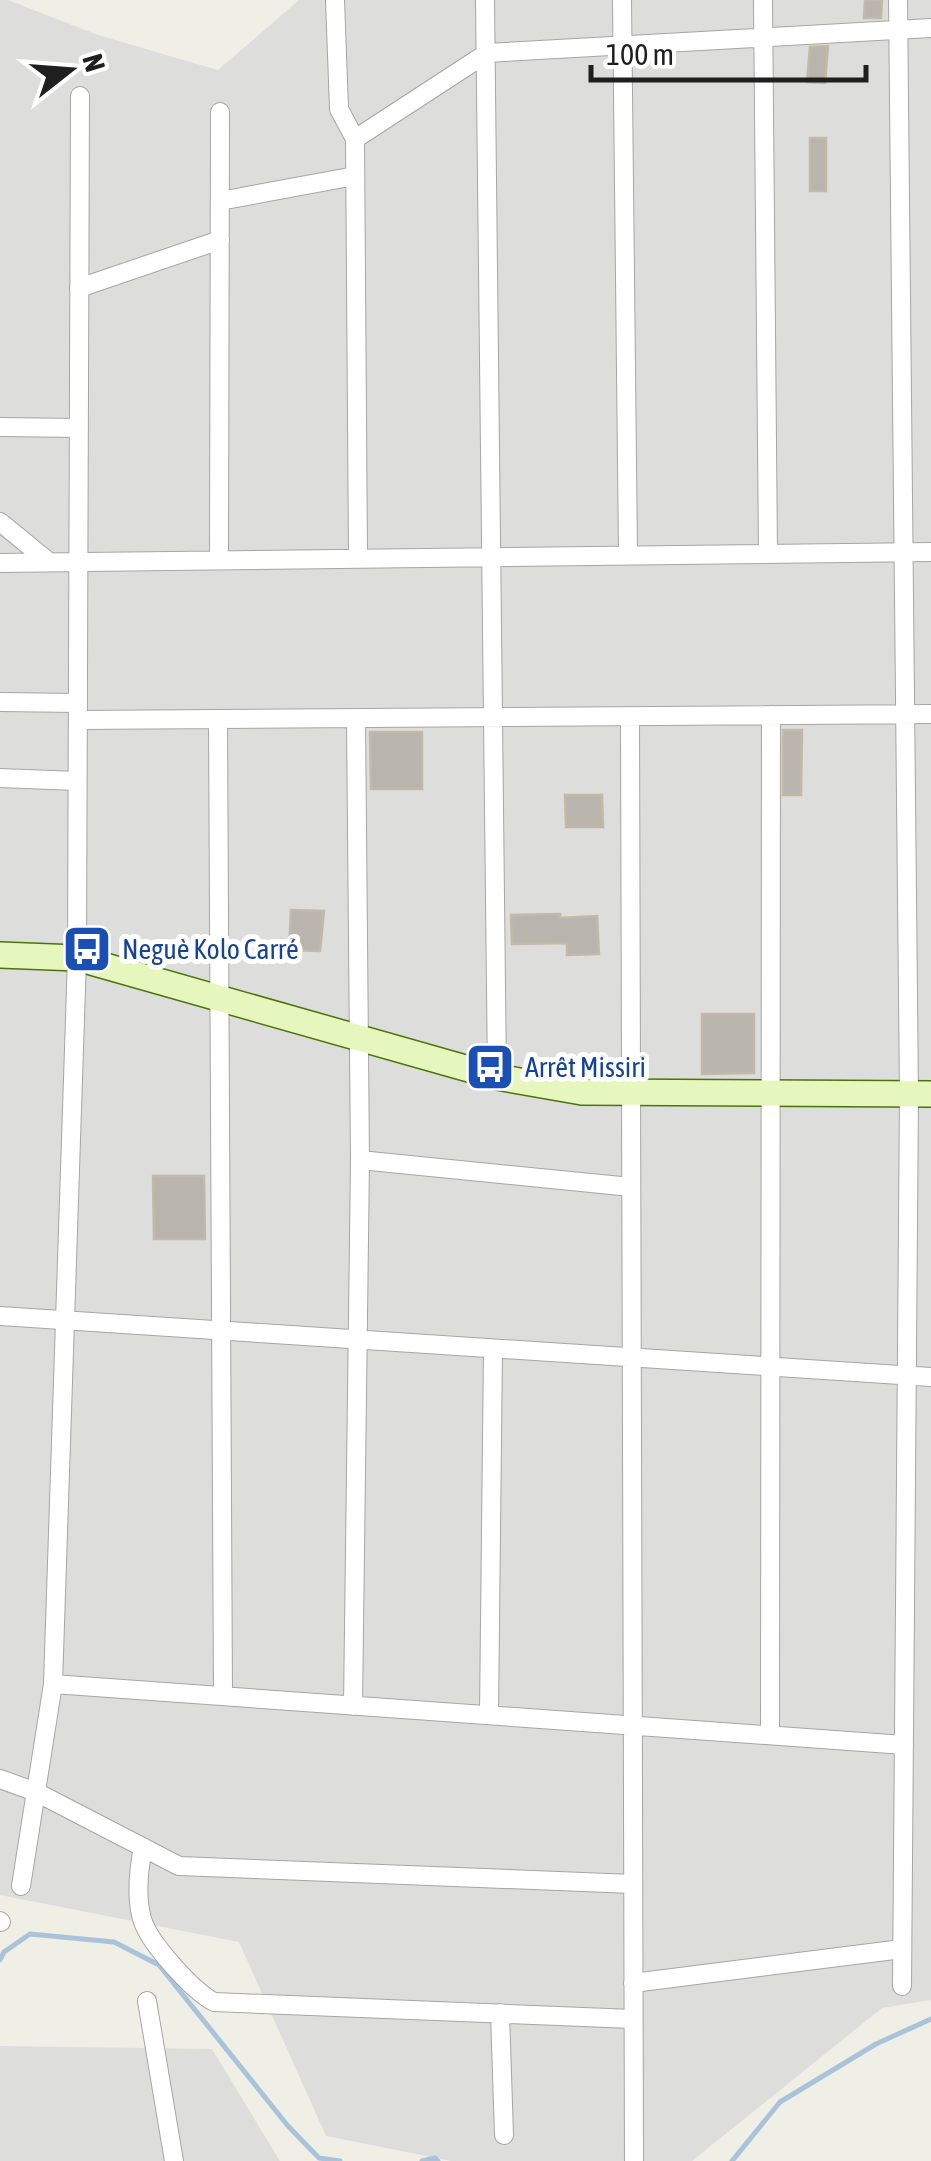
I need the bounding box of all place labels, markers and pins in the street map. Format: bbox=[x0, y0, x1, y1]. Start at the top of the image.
bus stop icon: Neguè Kolo Carré bbox=[61, 923, 113, 975]
place label: Neguè Kolo Carré bbox=[122, 933, 299, 965]
bus stop icon: Arrêt Missiri bbox=[464, 1041, 516, 1093]
place label: Arrêt Missiri bbox=[525, 1051, 646, 1083]

